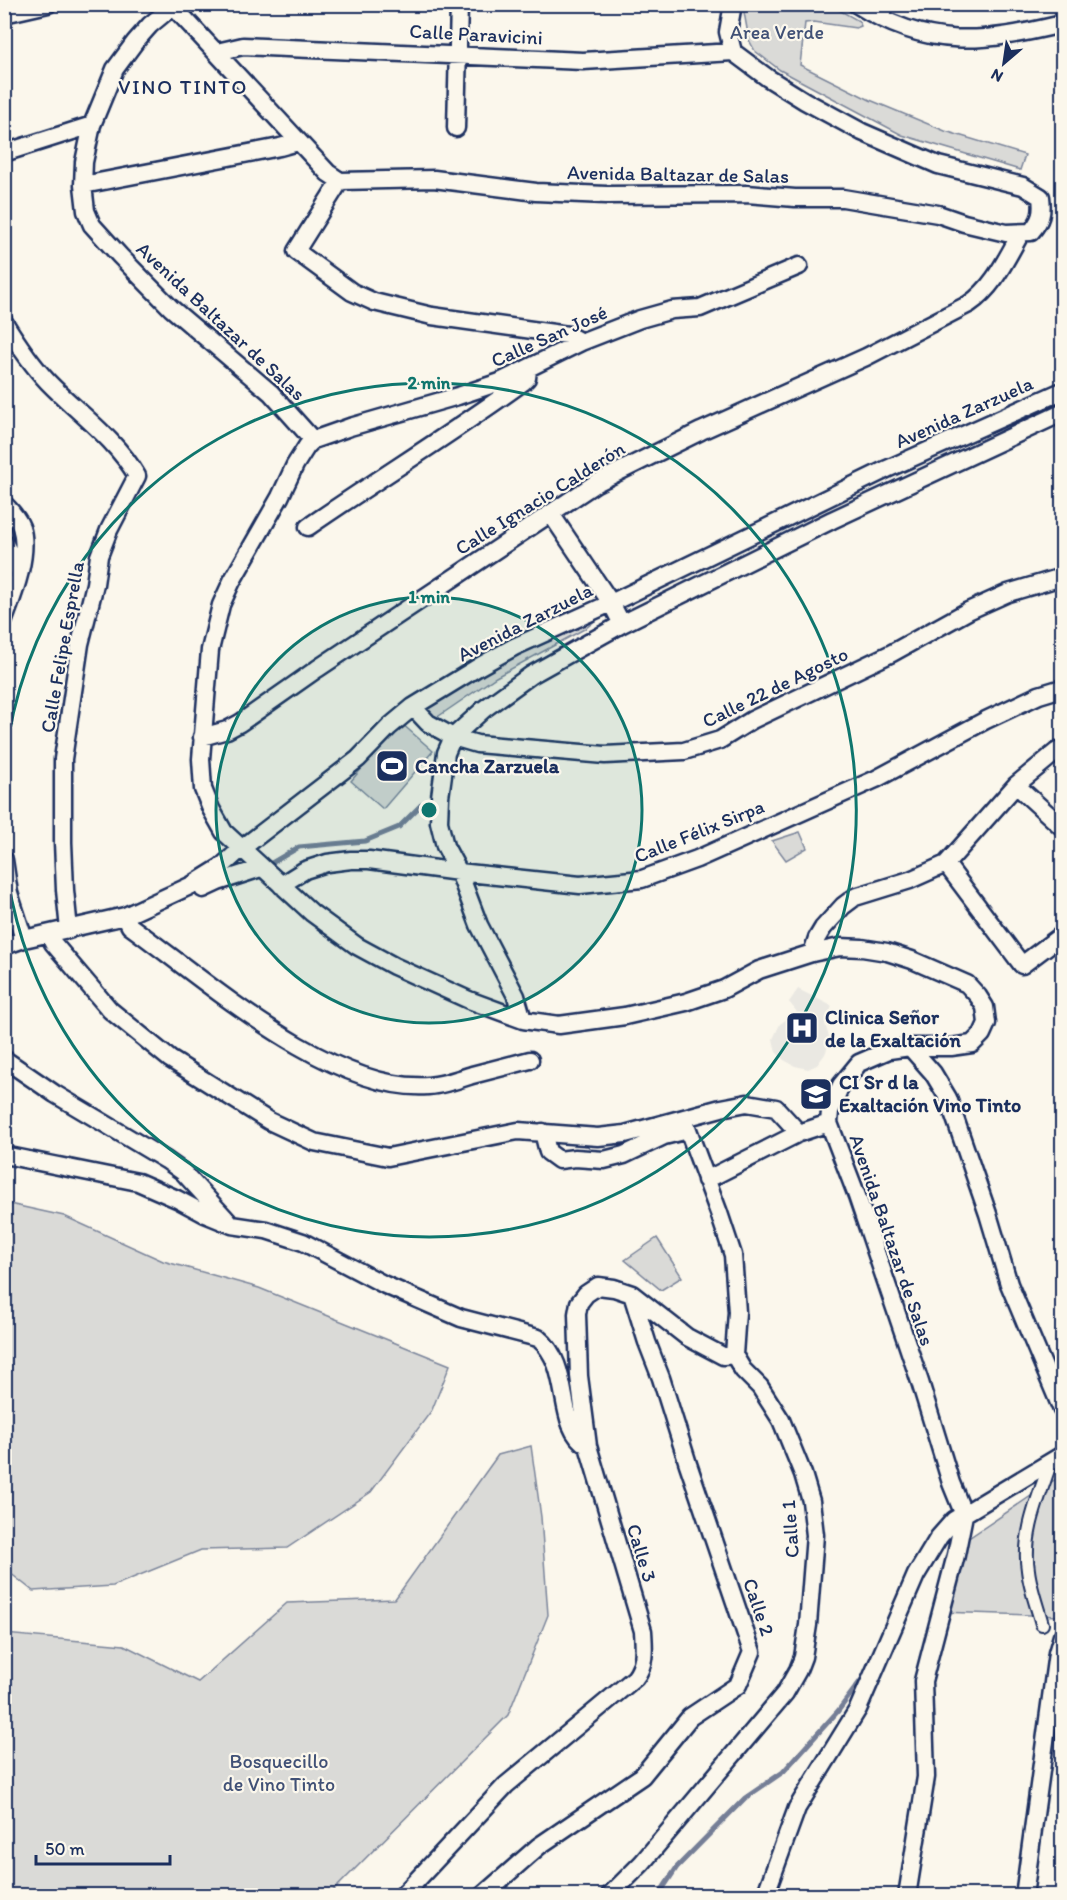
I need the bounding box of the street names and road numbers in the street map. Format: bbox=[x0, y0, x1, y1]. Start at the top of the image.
street label: Calle Paravicini bbox=[409, 19, 543, 49]
street label: Avenida Baltazar de Salas bbox=[567, 160, 789, 188]
street label: Avenida Baltazar de Salas bbox=[132, 237, 310, 406]
street label: Calle San José bbox=[487, 300, 611, 372]
street label: Avenida Zarzuela bbox=[891, 371, 1037, 453]
street label: Calle Ignacio Calderón bbox=[451, 436, 629, 560]
street label: Calle Felipe Esprella bbox=[35, 559, 89, 735]
street label: Avenida Zarzuela bbox=[453, 577, 597, 666]
street label: Calle 22 de Agosto bbox=[698, 641, 852, 733]
street label: Calle Félix Sirpa bbox=[631, 794, 768, 868]
street label: Avenida Baltazar de Salas bbox=[845, 1131, 940, 1349]
street label: Calle 1 bbox=[776, 1499, 804, 1559]
street label: Calle 3 bbox=[622, 1521, 662, 1585]
street label: Calle 2 bbox=[738, 1575, 780, 1639]

